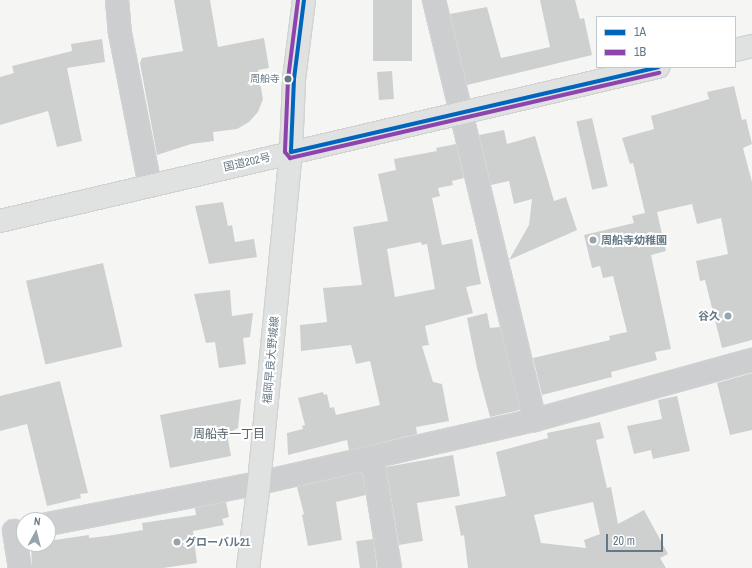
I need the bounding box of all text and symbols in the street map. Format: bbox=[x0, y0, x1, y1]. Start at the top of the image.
legend bbox=[596, 16, 736, 68]
text: 1A bbox=[634, 24, 646, 40]
text: 1B bbox=[634, 44, 646, 60]
place label: 周船寺 bbox=[250, 73, 280, 85]
marker: 周船寺 bbox=[283, 74, 293, 84]
street label: 国道202号 bbox=[222, 150, 272, 174]
place label: 周船寺幼稚園 bbox=[601, 233, 667, 247]
marker: 周船寺幼稚園 bbox=[588, 235, 598, 245]
place label: 谷久 bbox=[698, 309, 720, 323]
marker: 谷久 bbox=[723, 311, 733, 321]
street label: 福岡早良大野城線 bbox=[261, 316, 281, 404]
district label: 周船寺一丁目 bbox=[193, 428, 265, 442]
north arrow bbox=[16, 512, 56, 552]
text: N bbox=[33, 514, 41, 528]
scale bar bbox=[608, 526, 665, 552]
text: 20 m bbox=[613, 533, 635, 549]
place label: グローバル21 bbox=[185, 535, 250, 549]
marker: グローバル21 bbox=[172, 537, 182, 547]

